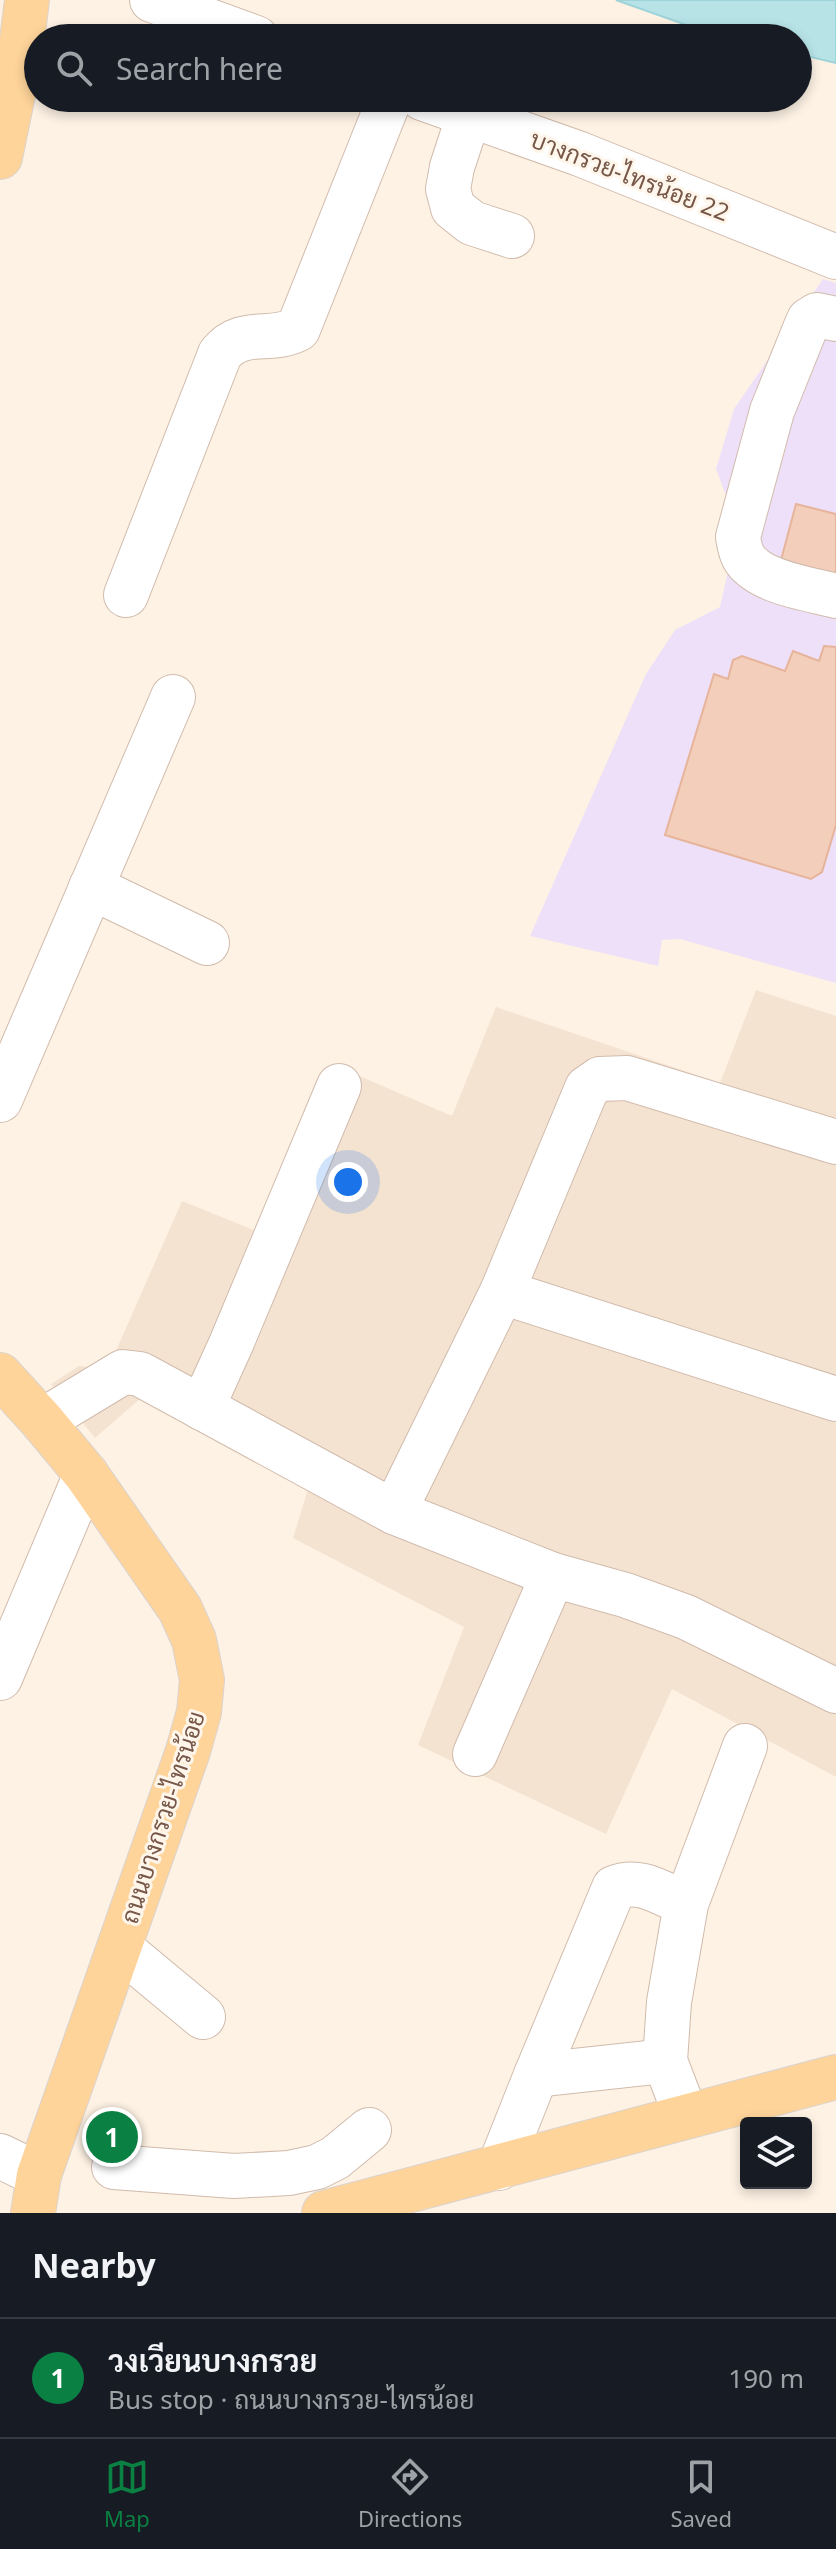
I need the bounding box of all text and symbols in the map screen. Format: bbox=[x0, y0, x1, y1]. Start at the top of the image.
search box bbox=[24, 24, 812, 112]
icon: search bbox=[52, 46, 96, 90]
text: Search here bbox=[116, 48, 283, 89]
street label: บางกรวย-ไทรน้อย 22 bbox=[526, 122, 734, 228]
your location bbox=[328, 1162, 368, 1202]
street label: ถนนบางกรวย-ไทรน้อย bbox=[112, 1707, 212, 1927]
pin: 1 bbox=[86, 2107, 138, 2167]
map controls bbox=[740, 2117, 812, 2189]
button: layers bbox=[740, 2117, 812, 2189]
text: Nearby bbox=[32, 2242, 156, 2288]
text: วงเวียนบางกรวย bbox=[108, 2340, 317, 2381]
text: 1 bbox=[51, 2360, 65, 2396]
text: 190 m bbox=[728, 2360, 804, 2396]
text: Bus stop · ถนนบางกรวย-ไทรน้อย bbox=[108, 2381, 474, 2417]
tab: Map bbox=[104, 2455, 150, 2533]
tab: Directions bbox=[358, 2455, 462, 2533]
tab: Saved bbox=[670, 2455, 732, 2533]

